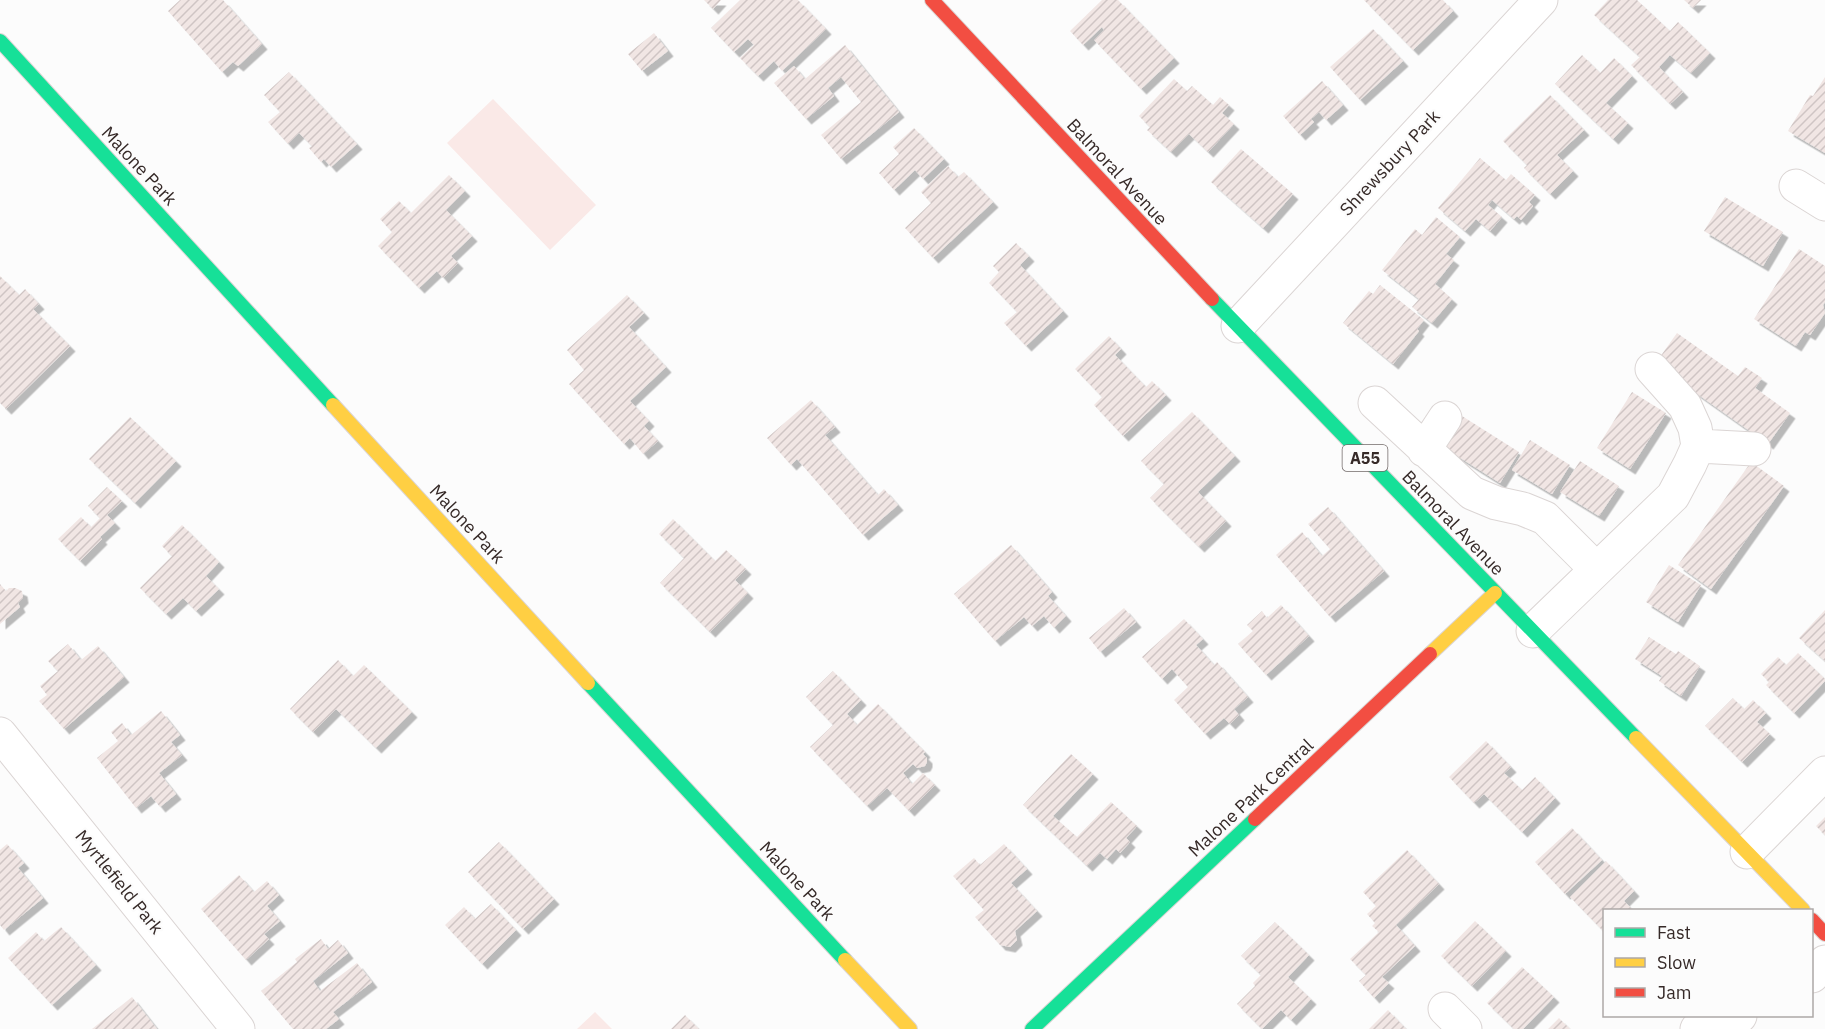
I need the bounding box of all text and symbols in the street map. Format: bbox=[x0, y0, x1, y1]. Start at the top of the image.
street label: Shrewsbury Park bbox=[1335, 104, 1445, 220]
street label: Balmoral Avenue bbox=[1062, 114, 1173, 230]
street label: Malone Park bbox=[97, 121, 182, 210]
road number: A55 bbox=[1342, 445, 1388, 471]
street label: Balmoral Avenue bbox=[1397, 465, 1509, 580]
street label: Malone Park bbox=[425, 479, 510, 568]
street label: Malone Park Central bbox=[1183, 734, 1318, 862]
street label: Myrtlefield Park bbox=[70, 825, 169, 939]
street label: Malone Park bbox=[755, 836, 840, 925]
legend bbox=[1603, 909, 1813, 1017]
text: Fast bbox=[1657, 921, 1691, 944]
text: Slow bbox=[1657, 951, 1696, 974]
text: Jam bbox=[1657, 981, 1692, 1004]

